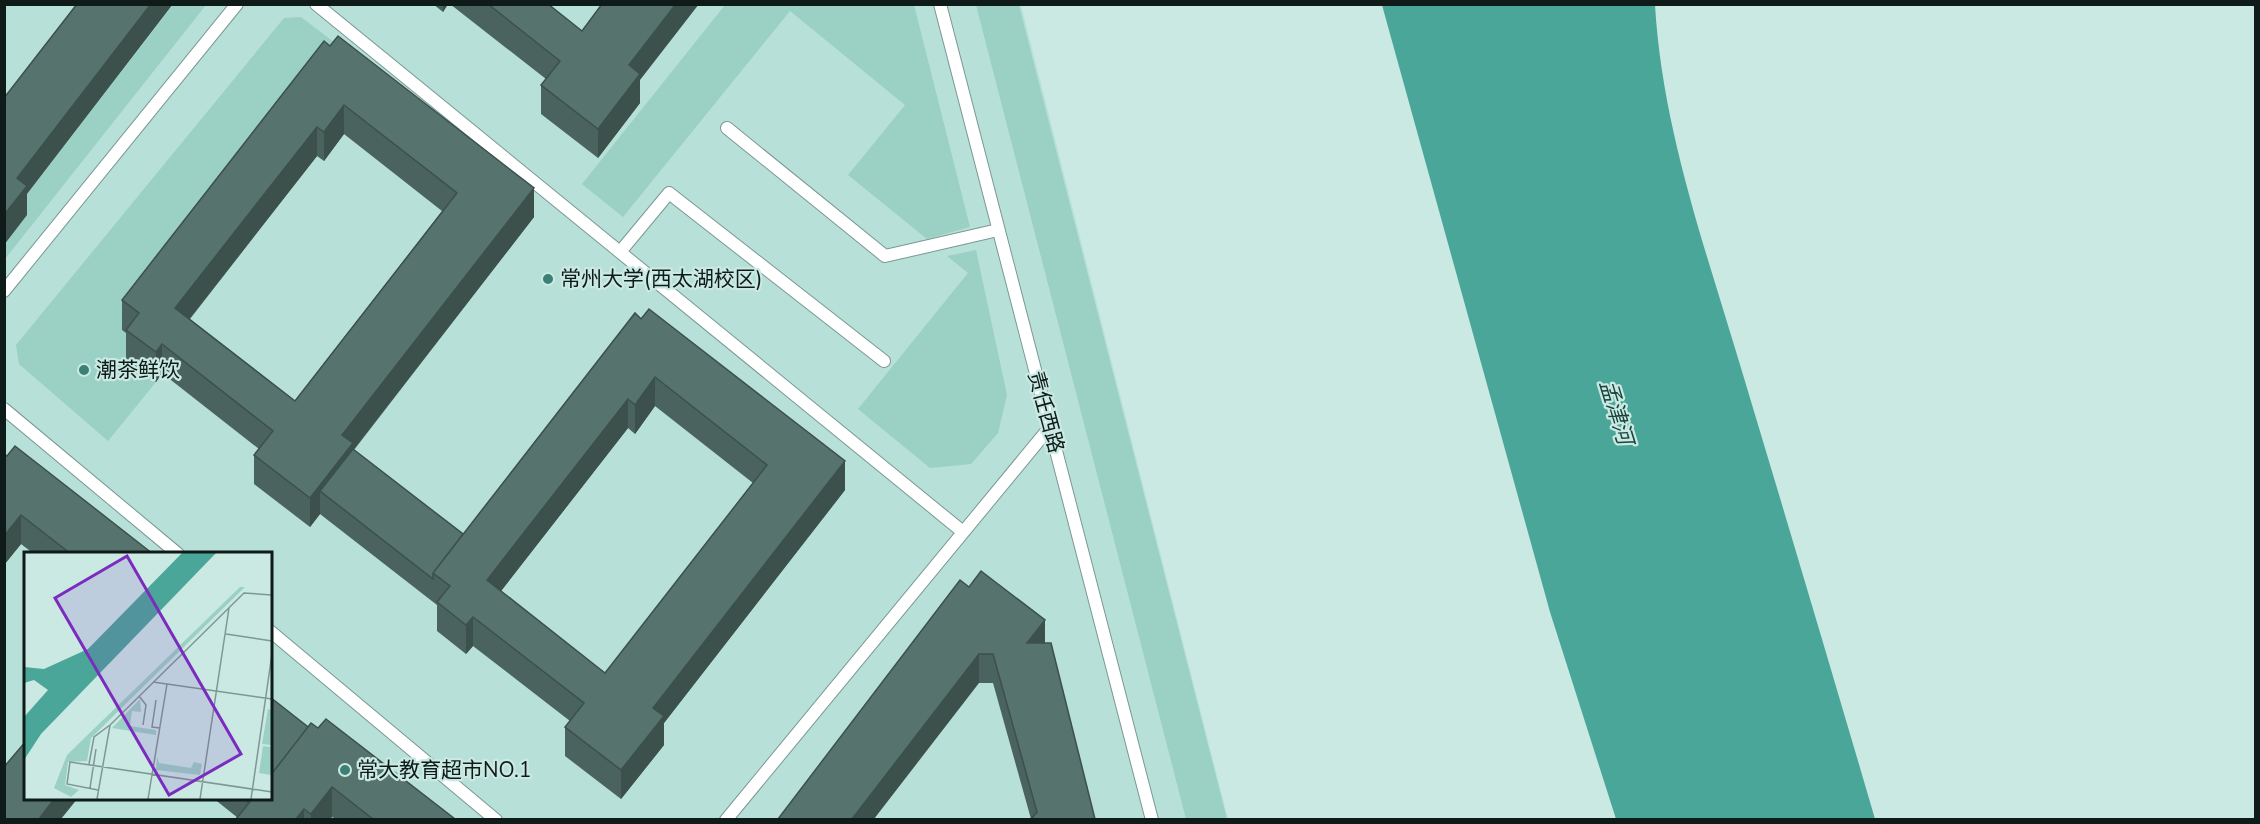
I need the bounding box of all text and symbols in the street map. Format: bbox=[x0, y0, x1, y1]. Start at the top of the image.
place label: 常州大学(西太湖校区) bbox=[560, 265, 762, 293]
marker: 常州大学(西太湖校区) bbox=[541, 272, 555, 286]
place label: 潮茶鲜饮 bbox=[96, 356, 180, 384]
marker: 潮茶鲜饮 bbox=[77, 363, 91, 377]
street label: 责任西路 bbox=[1022, 368, 1070, 456]
water label: 孟津河 bbox=[1592, 376, 1641, 452]
inset map bbox=[24, 552, 272, 800]
place label: 常大教育超市NO.1 bbox=[357, 756, 531, 784]
marker: 常大教育超市NO.1 bbox=[338, 763, 352, 777]

